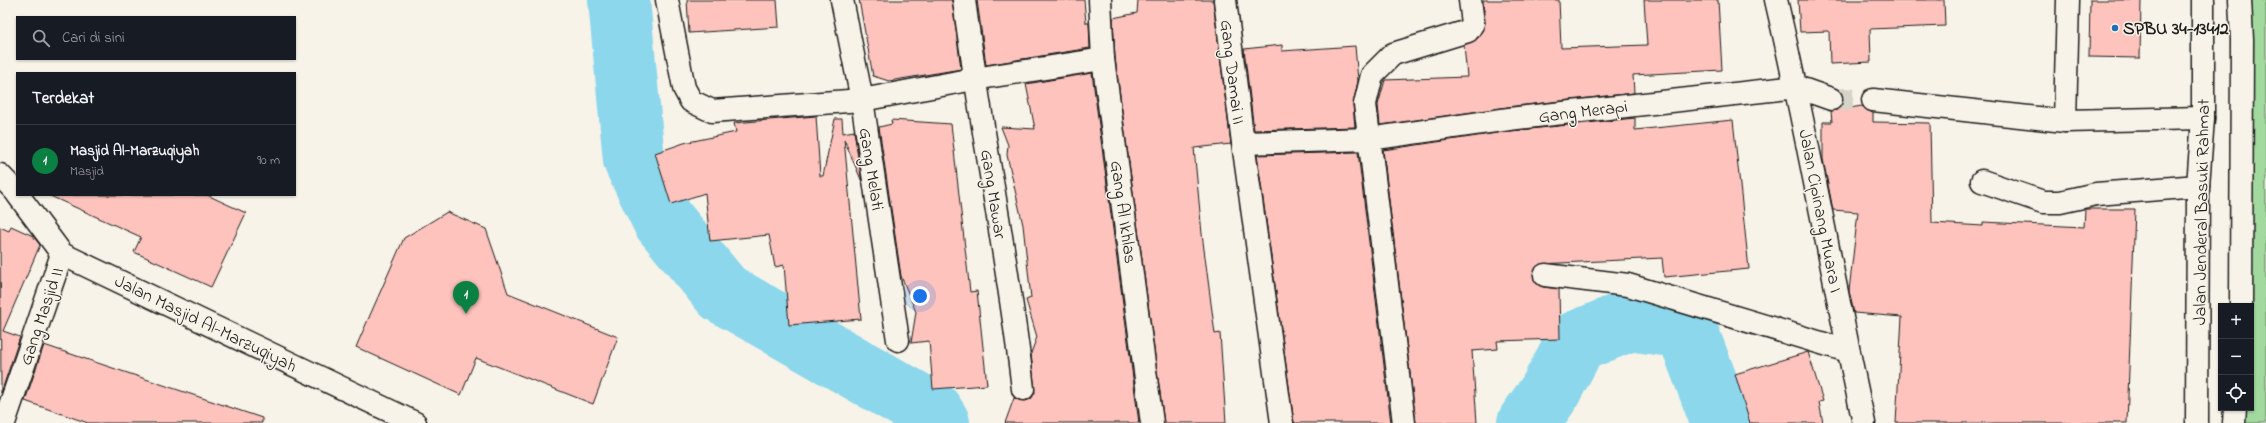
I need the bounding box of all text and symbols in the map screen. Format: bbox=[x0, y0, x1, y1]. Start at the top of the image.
search box bbox=[16, 16, 296, 60]
place label: SPBU 34-13412 bbox=[2123, 17, 2229, 43]
street label: Gang Damai II bbox=[1211, 18, 1250, 126]
marker: SPBU 34-13412 bbox=[2110, 23, 2120, 33]
icon: search bbox=[30, 27, 52, 49]
text: Cari di sini bbox=[62, 27, 125, 49]
text: Terdekat bbox=[32, 86, 94, 111]
street label: Gang Merapi bbox=[1537, 95, 1630, 132]
street label: Jalan Jenderal Basuki Rahmat bbox=[2188, 99, 2218, 325]
street label: Gang Melati bbox=[850, 126, 889, 213]
street label: Jalan Cipinang Muara I bbox=[1789, 128, 1848, 295]
text: Masjid Al-Marzuqiyah bbox=[70, 140, 199, 162]
street label: Gang Mawar bbox=[971, 148, 1012, 241]
text: 1 bbox=[43, 151, 47, 170]
text: 90 m bbox=[257, 151, 280, 170]
street label: Gang Al Ikhlas bbox=[1101, 159, 1142, 266]
text: Masjid bbox=[70, 162, 104, 181]
street label: Gang Masjid II bbox=[14, 264, 73, 370]
street label: Jalan Masjid Al-Marzuqiyah bbox=[110, 269, 301, 380]
pin: 1 bbox=[453, 281, 479, 314]
your location bbox=[910, 286, 930, 306]
map controls bbox=[2218, 303, 2254, 411]
button: + bbox=[2218, 303, 2254, 339]
button: − bbox=[2218, 339, 2254, 375]
button: locate bbox=[2218, 375, 2254, 411]

